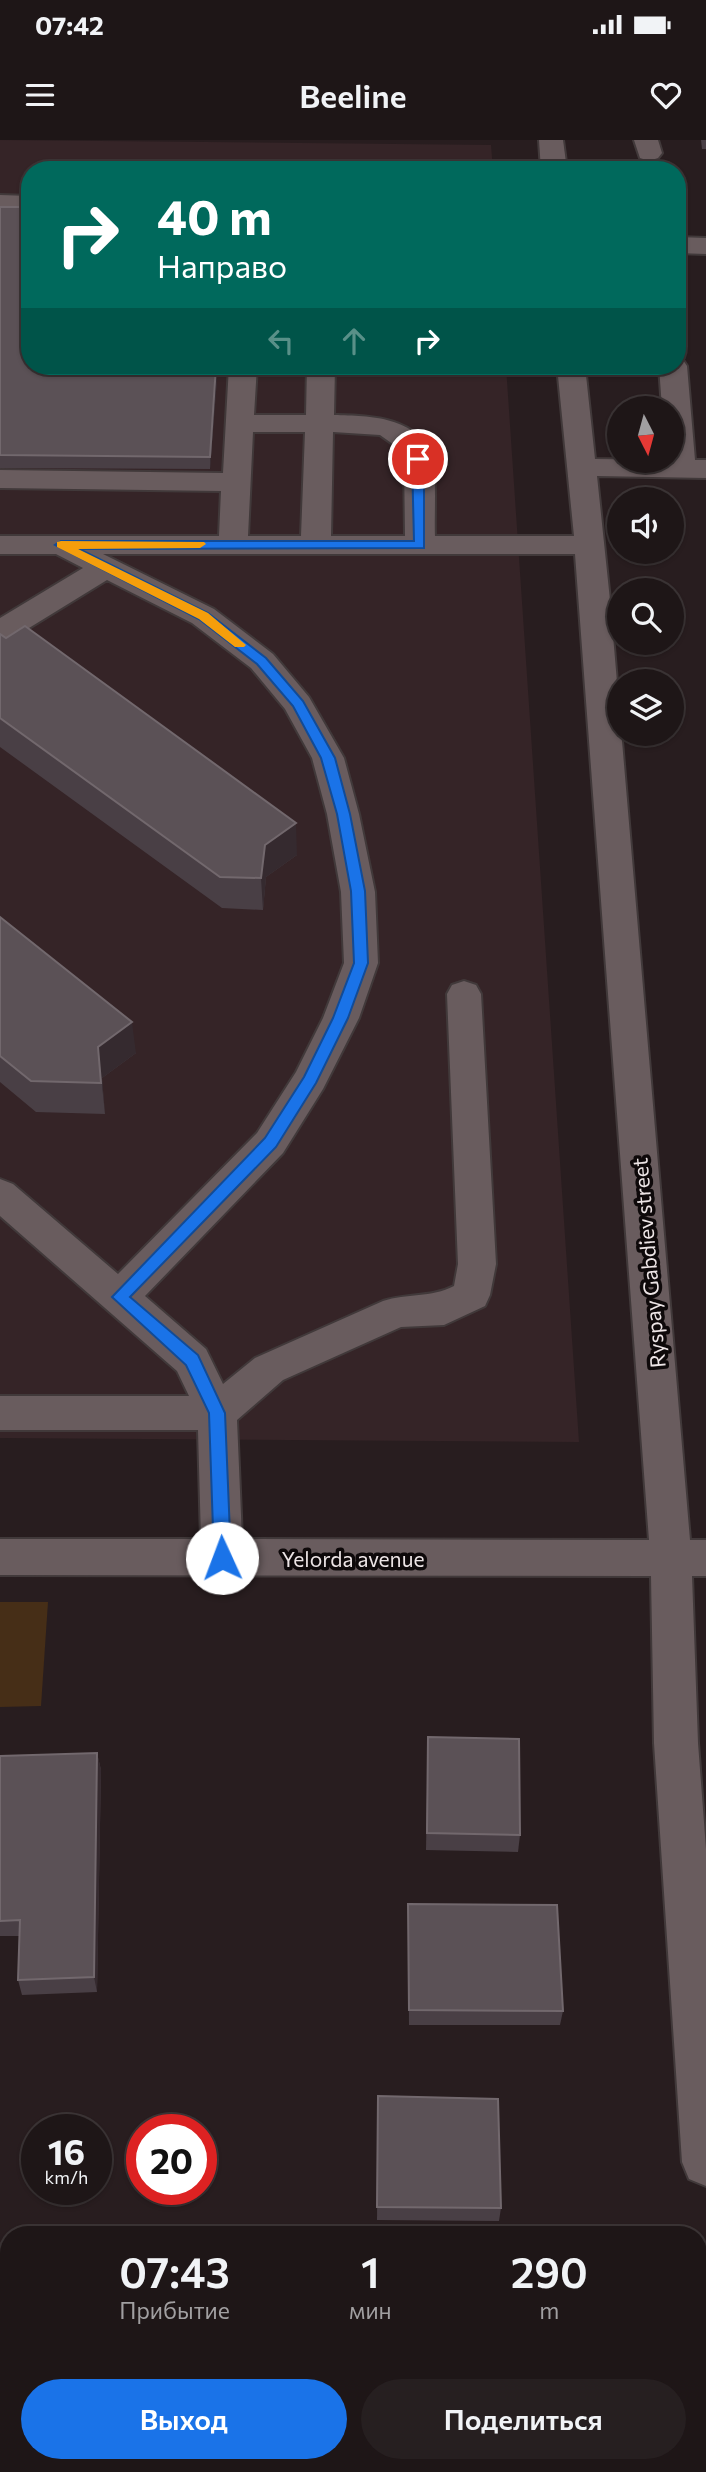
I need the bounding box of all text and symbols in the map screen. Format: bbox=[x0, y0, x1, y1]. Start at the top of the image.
text: 07:42 bbox=[35, 9, 104, 40]
text: Beeline bbox=[299, 75, 407, 115]
icon: menu bbox=[21, 76, 59, 114]
icon: heart bbox=[647, 76, 685, 114]
text: 40 m bbox=[157, 185, 272, 245]
icon: right bbox=[42, 189, 133, 280]
text: Направо bbox=[157, 245, 287, 285]
icon: left bbox=[262, 322, 300, 360]
icon: ahead bbox=[335, 322, 373, 360]
icon: right bbox=[408, 322, 446, 360]
north arrow bbox=[607, 396, 684, 472]
map controls bbox=[607, 396, 684, 746]
pin bbox=[388, 429, 448, 489]
icon: arrive bbox=[399, 440, 437, 478]
button: sound bbox=[607, 487, 684, 564]
button: search bbox=[607, 578, 684, 655]
button: layers bbox=[607, 669, 684, 746]
street label: Ryspay Gabdiev street bbox=[626, 1157, 670, 1369]
position arrow bbox=[185, 1521, 259, 1595]
street label: Yelorda avenue bbox=[282, 1546, 424, 1571]
speed limit sign: 20 bbox=[126, 2114, 217, 2205]
text: 16 bbox=[48, 2129, 85, 2172]
text: km/h bbox=[45, 2166, 88, 2188]
text: 07:43 bbox=[119, 2245, 230, 2297]
text: 1 bbox=[361, 2245, 380, 2297]
text: 290 bbox=[511, 2245, 588, 2297]
text: Прибытие bbox=[119, 2296, 230, 2324]
text: мин bbox=[349, 2296, 392, 2324]
text: m bbox=[539, 2296, 559, 2324]
button: Выход bbox=[21, 2379, 347, 2459]
button: Поделиться bbox=[361, 2379, 686, 2459]

